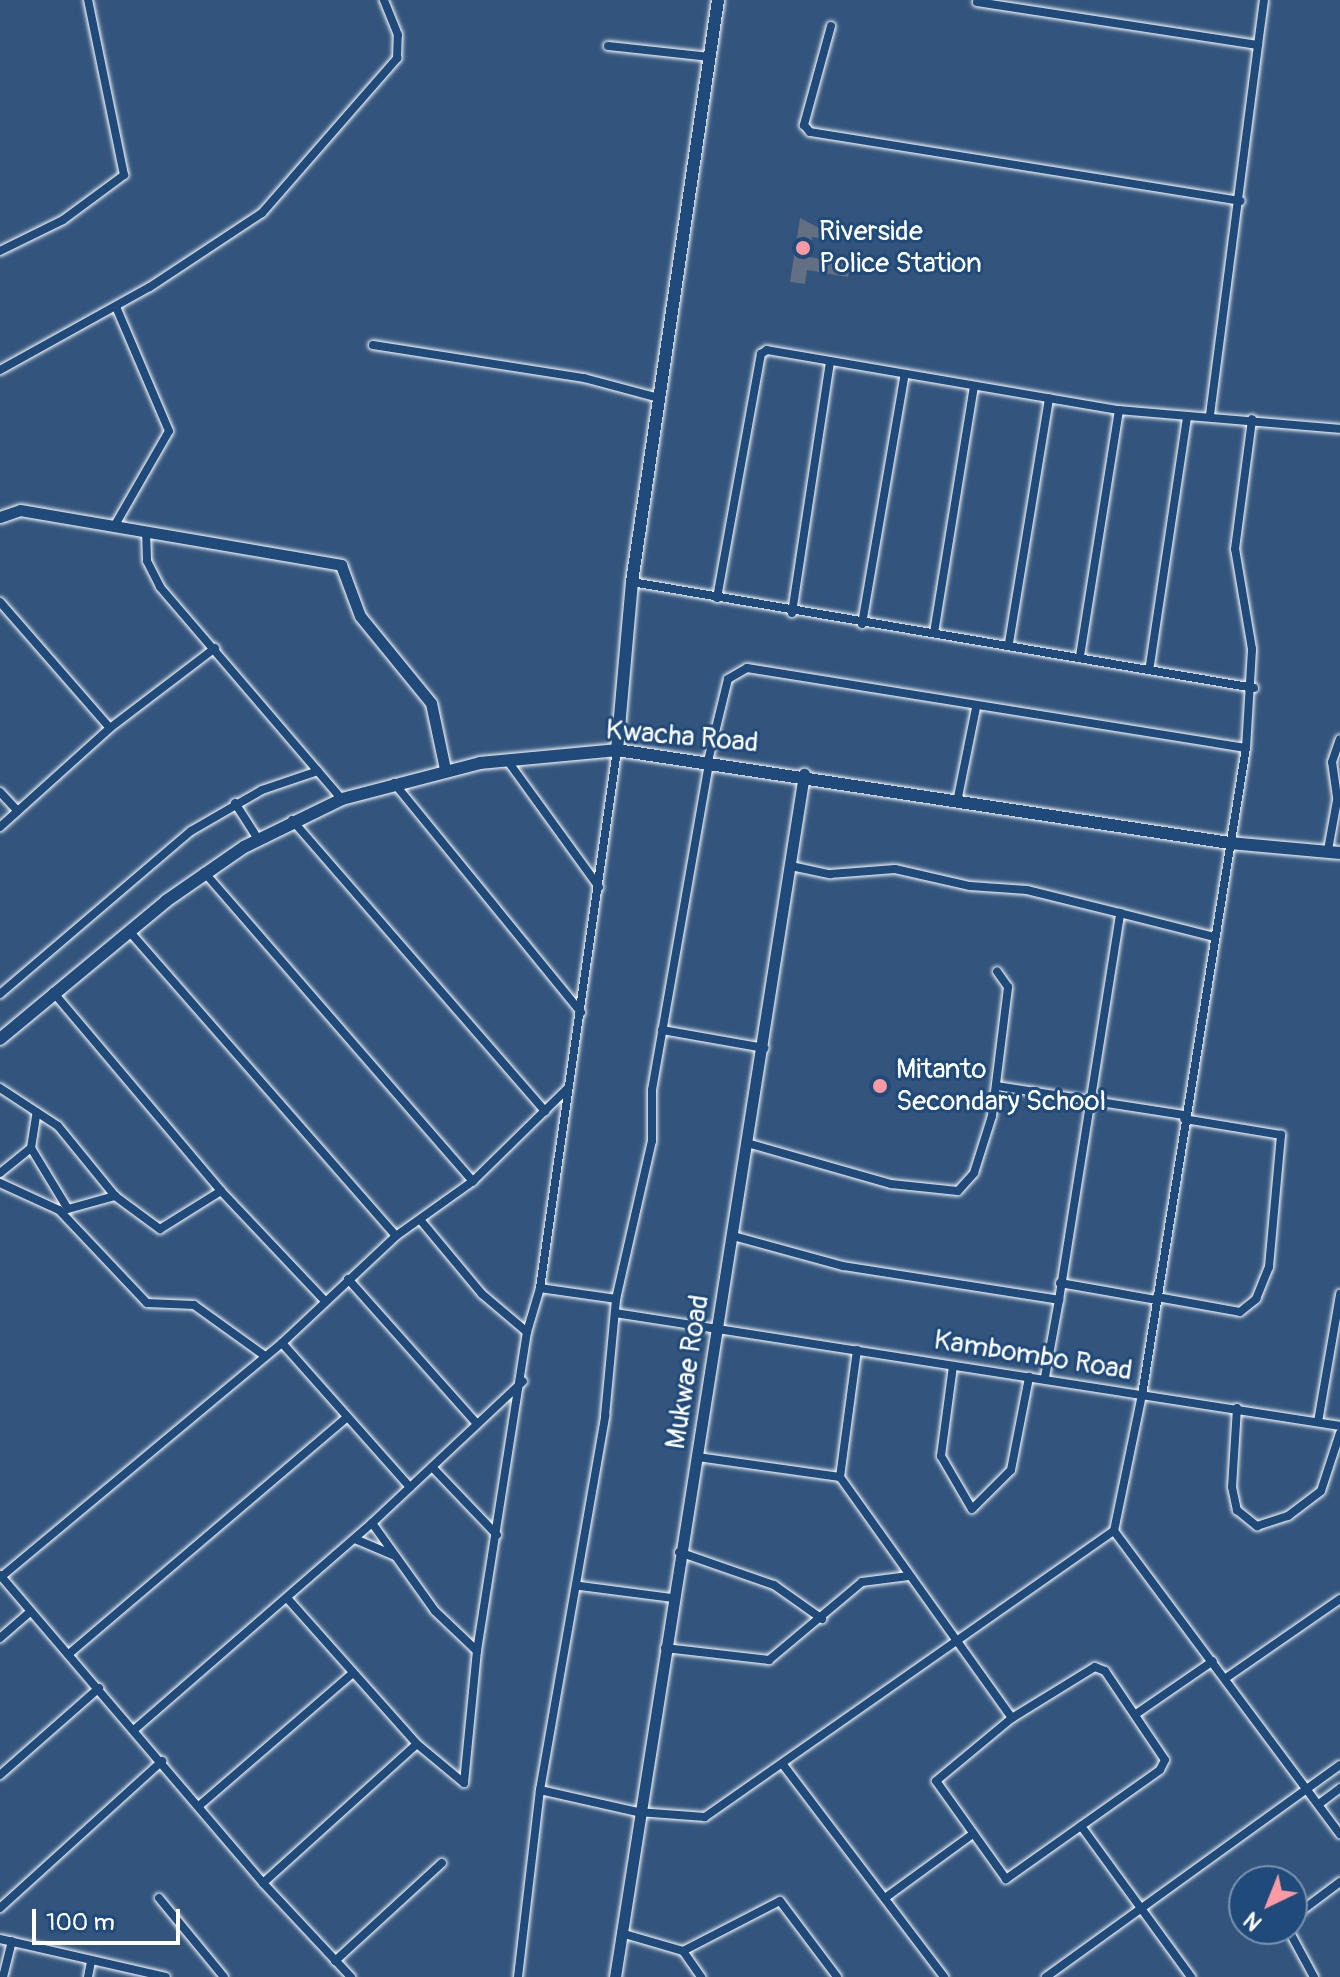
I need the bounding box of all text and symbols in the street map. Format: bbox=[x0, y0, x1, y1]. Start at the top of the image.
place label: Riverside Police Station bbox=[819, 215, 982, 281]
marker: Riverside Police Station bbox=[794, 239, 812, 257]
street label: Kwacha Road bbox=[604, 714, 760, 760]
place label: Mitanto Secondary School bbox=[896, 1053, 1106, 1119]
marker: Mitanto Secondary School bbox=[871, 1077, 889, 1095]
street label: Mukwae Road bbox=[659, 1292, 717, 1452]
street label: Kambombo Road bbox=[931, 1324, 1135, 1388]
north arrow bbox=[1228, 1865, 1308, 1945]
scale bar bbox=[36, 1893, 184, 1943]
text: N bbox=[1238, 1906, 1268, 1936]
text: 100 m bbox=[46, 1908, 115, 1937]

